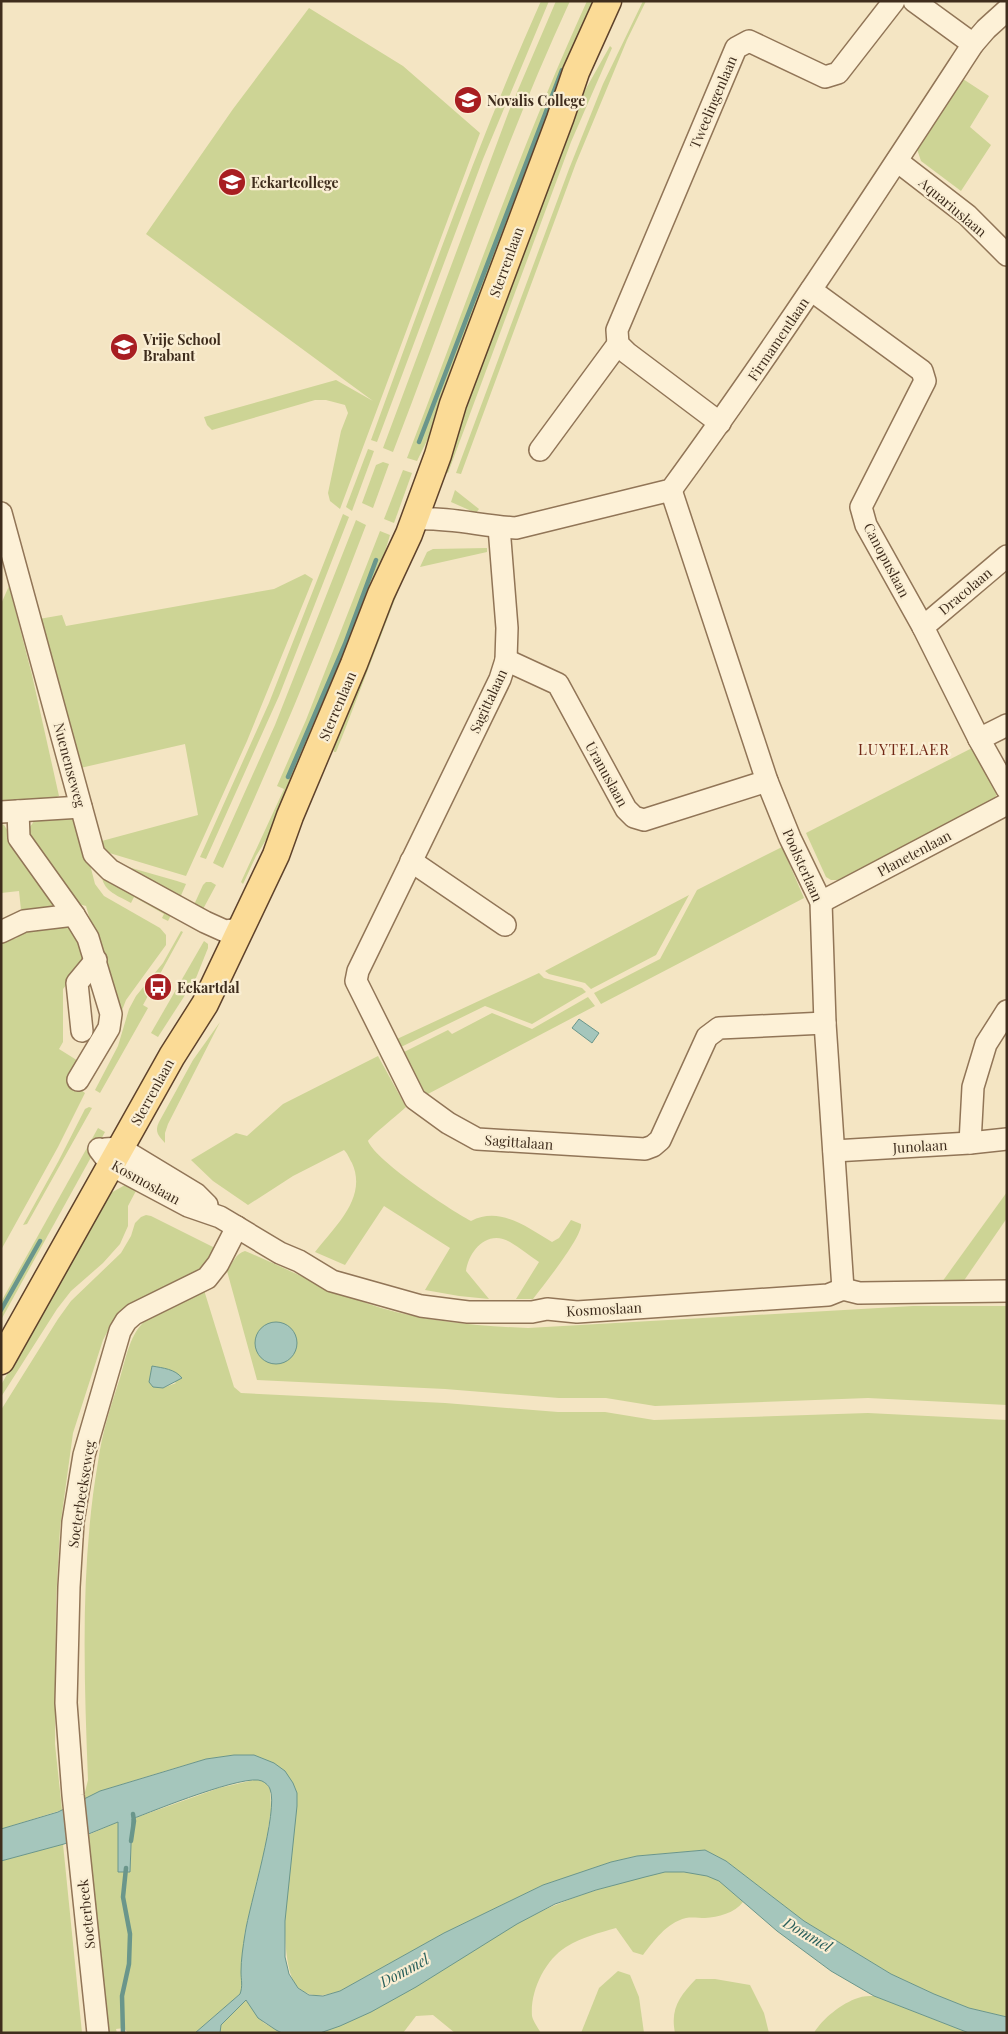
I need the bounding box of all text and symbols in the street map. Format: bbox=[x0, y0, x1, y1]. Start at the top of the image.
street label: Tweelingenlaan bbox=[685, 52, 741, 151]
school or university icon: Novalis College bbox=[453, 85, 483, 115]
place label: Novalis College bbox=[487, 91, 585, 110]
school or university icon: Eckartcollege bbox=[217, 167, 247, 197]
street label: Aquariuslaan bbox=[914, 172, 991, 241]
place label: Eckartcollege bbox=[251, 173, 339, 192]
street label: Sterrenlaan bbox=[484, 224, 528, 300]
street label: Firmamentlaan bbox=[743, 293, 813, 384]
place label: Vrije School Brabant bbox=[142, 330, 222, 365]
school or university icon: Vrije School Brabant bbox=[109, 332, 139, 362]
street label: Canopuslaan bbox=[859, 520, 915, 601]
street label: Dracolaan bbox=[934, 563, 996, 619]
street label: Sagittalaan bbox=[465, 665, 511, 736]
street label: Sterrenlaan bbox=[314, 668, 360, 744]
street label: Nuenenseweg bbox=[50, 720, 91, 810]
street label: Uranuslaan bbox=[581, 738, 633, 810]
district label: LUYTELAER bbox=[858, 739, 950, 759]
street label: Planetenlaan bbox=[874, 825, 955, 880]
street label: Poolsterlaan bbox=[778, 826, 828, 905]
bus stop icon: Eckartdal bbox=[143, 972, 173, 1002]
place label: Eckartdal bbox=[177, 978, 240, 997]
street label: Sterrenlaan bbox=[126, 1055, 178, 1129]
street label: Sagittalaan bbox=[484, 1130, 555, 1154]
street label: Junolaan bbox=[891, 1135, 948, 1157]
street label: Kosmoslaan bbox=[108, 1155, 184, 1209]
street label: Kosmoslaan bbox=[566, 1297, 643, 1320]
street label: Soeterbeekseweg bbox=[63, 1438, 99, 1549]
street label: Soeterbeek bbox=[73, 1878, 99, 1950]
water label: Dommel bbox=[779, 1912, 837, 1956]
water label: Dommel bbox=[375, 1948, 433, 1992]

